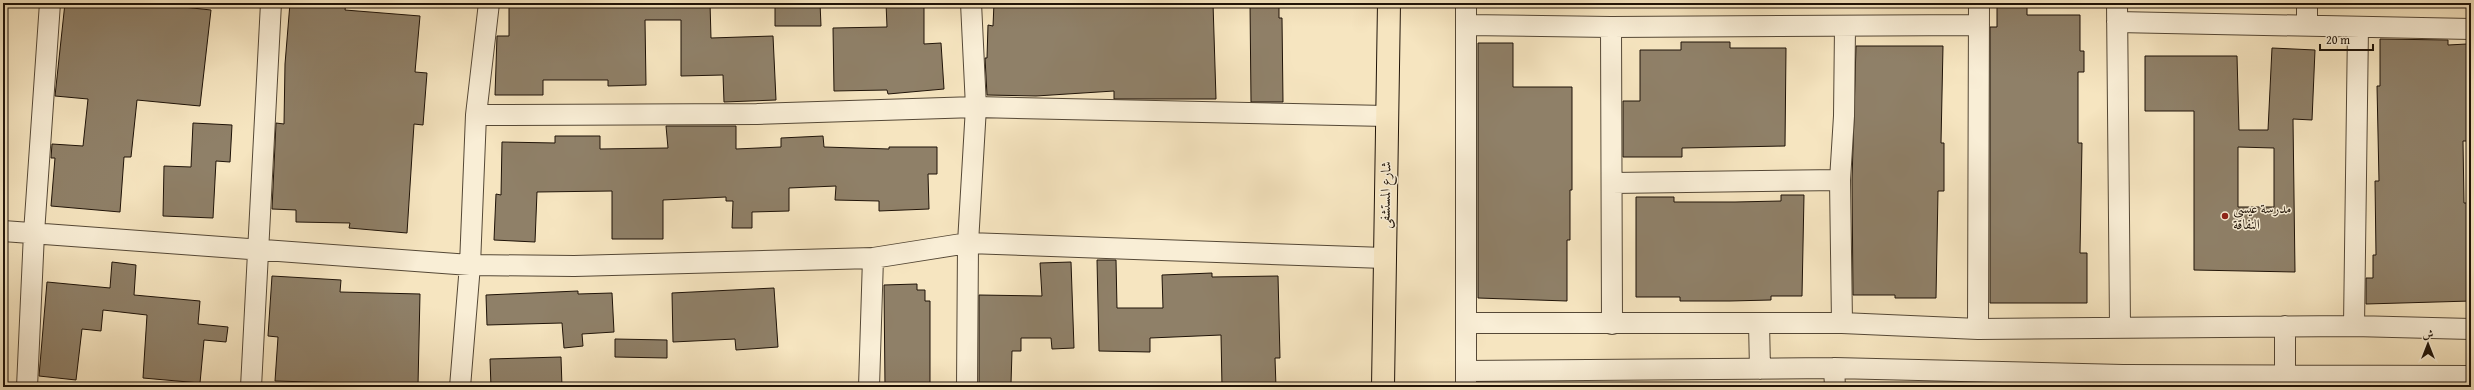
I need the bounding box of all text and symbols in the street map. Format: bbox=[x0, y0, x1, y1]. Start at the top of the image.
scale bar bbox=[2320, 26, 2373, 52]
text: 20 m bbox=[2326, 31, 2350, 48]
street label: شارع المستشفى bbox=[1374, 161, 1398, 229]
place label: مدرسة عيسى النفاقة bbox=[2233, 198, 2291, 234]
marker: مدرسة عيسى النفاقة bbox=[2220, 211, 2230, 221]
north arrow bbox=[2408, 324, 2448, 364]
text: ش bbox=[2423, 326, 2434, 342]

